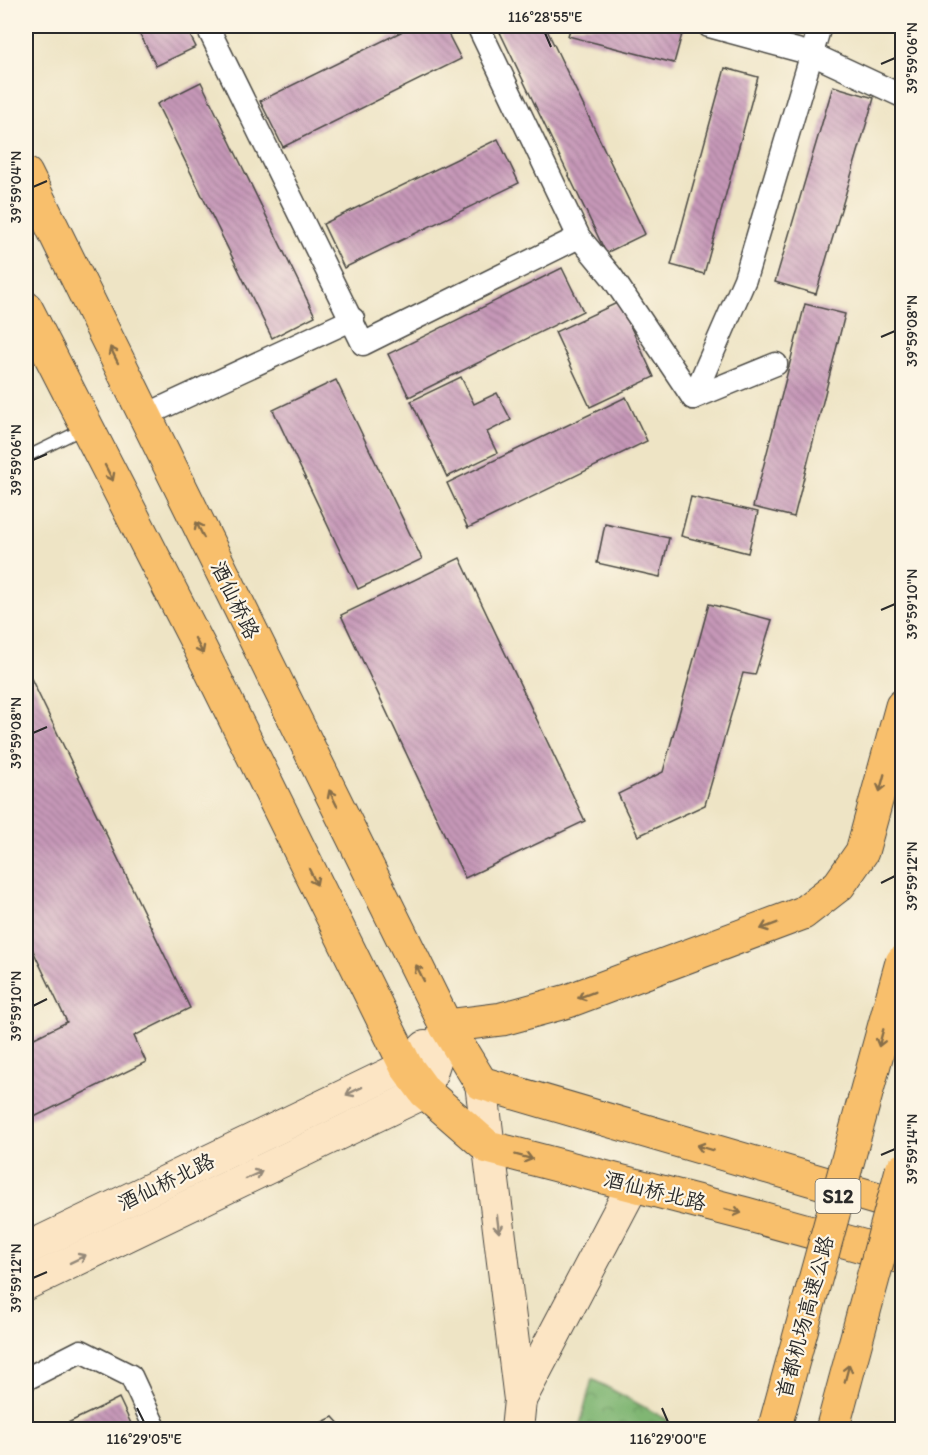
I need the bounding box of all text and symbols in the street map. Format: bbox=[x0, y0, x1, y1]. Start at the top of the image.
text: 116°28'55"E bbox=[508, 8, 582, 26]
text: 39°59'06"N bbox=[903, 22, 921, 94]
text: 39°59'04"N bbox=[7, 151, 25, 223]
text: 39°59'08"N bbox=[903, 295, 921, 367]
one-way arrow bbox=[107, 346, 119, 364]
text: 39°59'06"N bbox=[7, 424, 25, 496]
one-way arrow bbox=[104, 463, 115, 481]
one-way arrow bbox=[194, 521, 205, 539]
street label: 酒仙桥路 bbox=[206, 557, 265, 643]
text: 39°59'10"N bbox=[903, 569, 921, 639]
one-way arrow bbox=[194, 636, 205, 654]
text: 39°59'08"N bbox=[7, 697, 25, 769]
one-way arrow bbox=[875, 773, 887, 792]
one-way arrow bbox=[327, 790, 339, 808]
text: 39°59'12"N bbox=[903, 841, 921, 911]
one-way arrow bbox=[308, 868, 320, 886]
one-way arrow bbox=[760, 921, 778, 932]
one-way arrow bbox=[413, 965, 425, 983]
text: 39°59'10"N bbox=[7, 971, 25, 1041]
one-way arrow bbox=[577, 990, 596, 1001]
one-way arrow bbox=[875, 1028, 887, 1047]
one-way arrow bbox=[345, 1086, 363, 1098]
text: 39°59'14"N bbox=[903, 1114, 921, 1184]
one-way arrow bbox=[696, 1142, 715, 1153]
street label: 酒仙桥北路 bbox=[113, 1147, 218, 1216]
one-way arrow bbox=[514, 1152, 533, 1163]
street label: 酒仙桥北路 bbox=[601, 1166, 709, 1215]
one-way arrow bbox=[245, 1168, 263, 1180]
road number: S12 bbox=[816, 1179, 860, 1213]
one-way arrow bbox=[724, 1206, 743, 1217]
one-way arrow bbox=[492, 1214, 503, 1234]
street label: 首都机场高速公路 bbox=[771, 1232, 838, 1401]
text: 39°59'12"N bbox=[7, 1243, 25, 1313]
one-way arrow bbox=[69, 1252, 87, 1264]
one-way arrow bbox=[842, 1364, 853, 1383]
text: 116°29'05"E bbox=[106, 1430, 182, 1448]
text: 116°29'00"E bbox=[629, 1430, 707, 1448]

